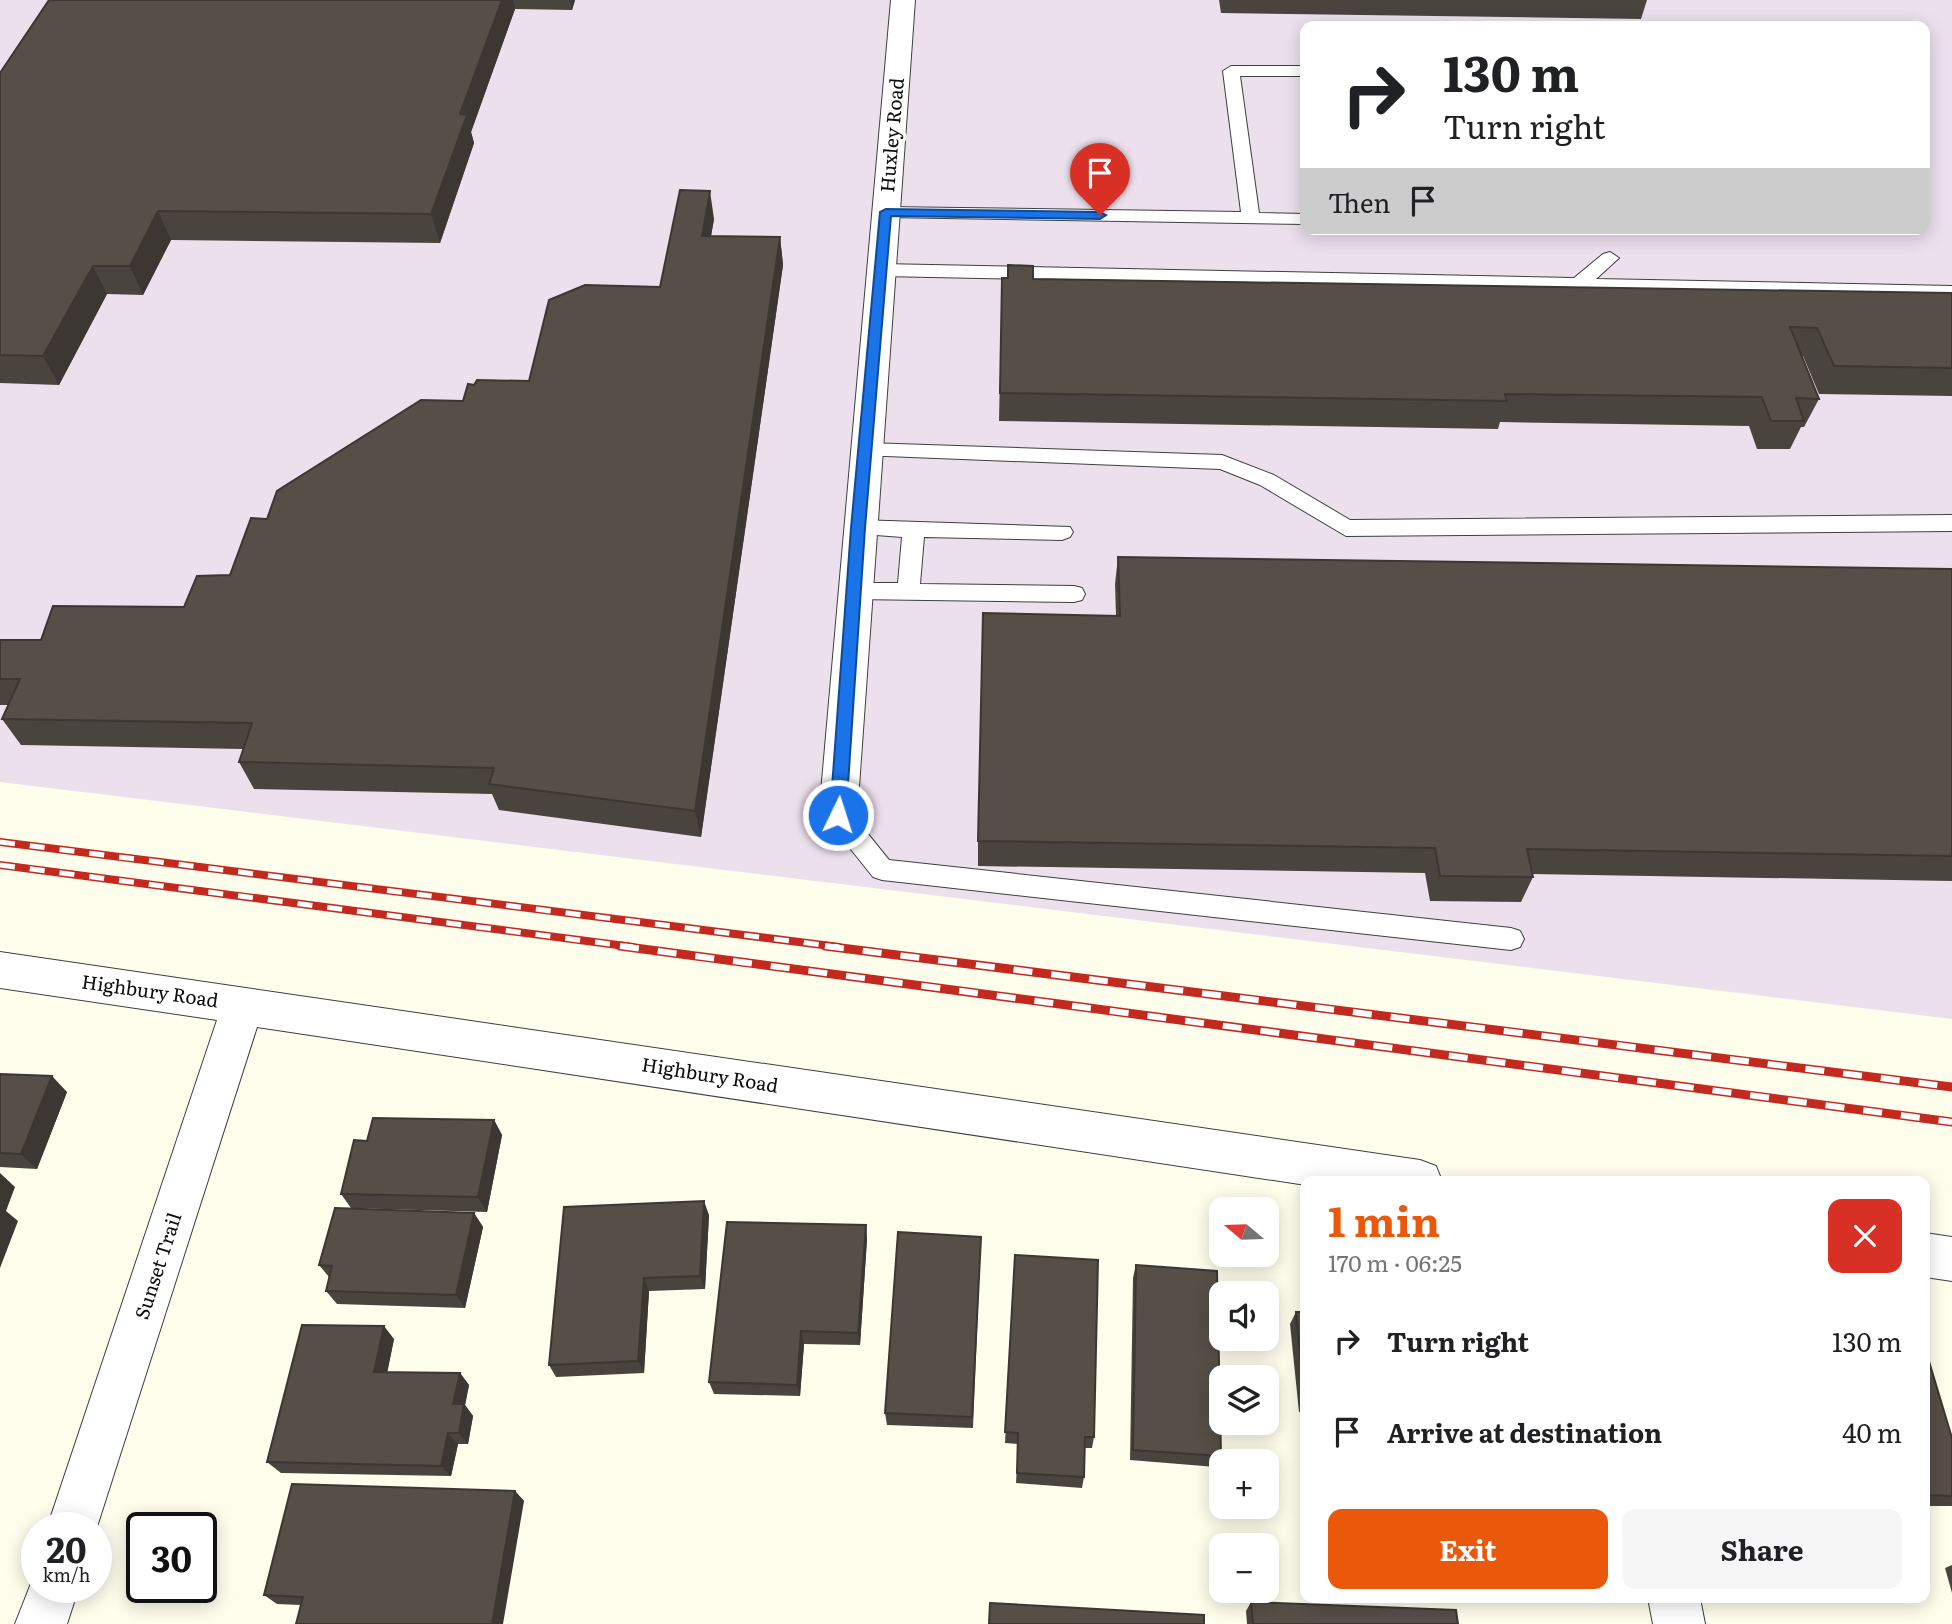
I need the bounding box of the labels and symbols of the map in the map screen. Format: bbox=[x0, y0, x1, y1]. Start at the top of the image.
street label: Huxley Road bbox=[872, 76, 910, 193]
pin bbox=[1070, 143, 1130, 215]
position arrow bbox=[801, 778, 875, 852]
street label: Highbury Road bbox=[80, 967, 221, 1014]
street label: Highbury Road bbox=[640, 1049, 781, 1099]
north arrow bbox=[1209, 1197, 1279, 1267]
street label: Sunset Trail bbox=[127, 1209, 187, 1323]
speed limit sign: 30 bbox=[126, 1512, 217, 1603]

